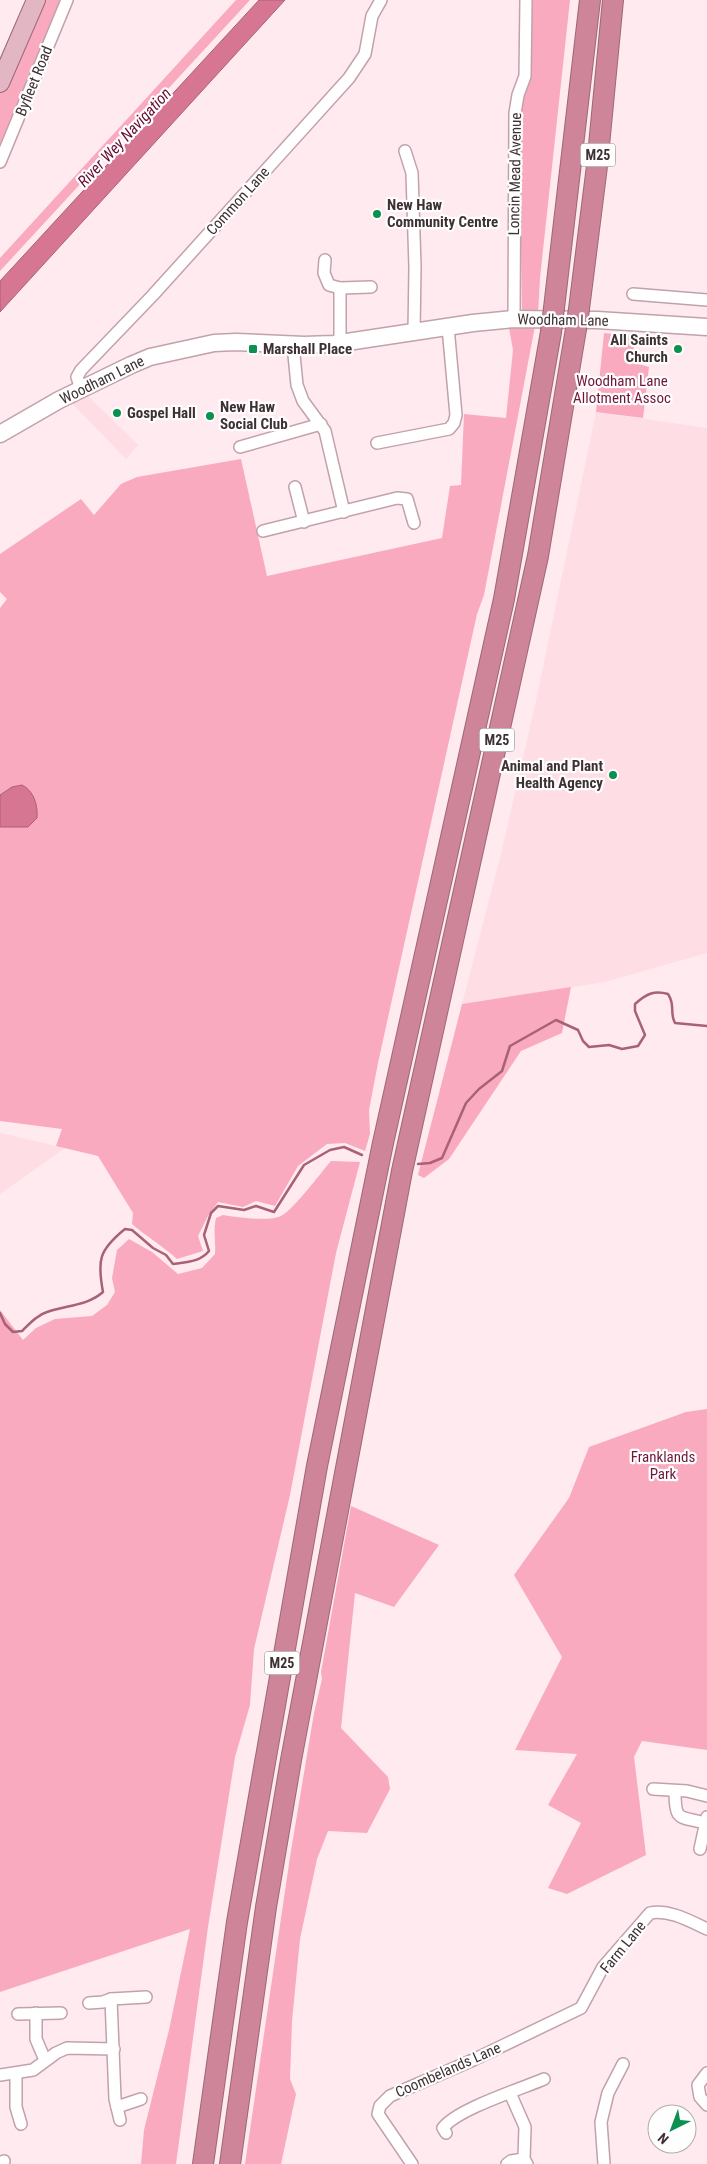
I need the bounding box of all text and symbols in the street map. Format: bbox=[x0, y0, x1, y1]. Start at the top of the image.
street label: Byfleet Road bbox=[12, 43, 56, 119]
water label: River Wey Navigation bbox=[74, 84, 175, 191]
street label: Loncin Mead Avenue bbox=[505, 113, 525, 235]
road number: M25 bbox=[580, 144, 616, 166]
street label: Common Lane bbox=[203, 163, 273, 239]
place label: New Haw Community Centre bbox=[387, 196, 498, 231]
marker: New Haw Community Centre bbox=[371, 208, 383, 220]
street label: Woodham Lane bbox=[517, 310, 609, 330]
place label: All Saints Church bbox=[610, 331, 668, 366]
place label: Marshall Place bbox=[263, 340, 352, 358]
marker: Marshall Place bbox=[247, 343, 259, 355]
marker: All Saints Church bbox=[672, 343, 684, 355]
street label: Woodham Lane bbox=[57, 352, 147, 408]
park label: Woodham Lane Allotment Assoc bbox=[573, 372, 671, 407]
place label: New Haw Social Club bbox=[220, 398, 288, 433]
place label: Gospel Hall bbox=[127, 404, 196, 422]
marker: Gospel Hall bbox=[111, 407, 123, 419]
marker: New Haw Social Club bbox=[204, 410, 216, 422]
road number: M25 bbox=[480, 728, 514, 752]
place label: Animal and Plant Health Agency bbox=[501, 757, 603, 792]
marker: Animal and Plant Health Agency bbox=[607, 769, 619, 781]
park label: Franklands Park bbox=[631, 1448, 696, 1483]
road number: M25 bbox=[264, 1652, 300, 1675]
street label: Farm Lane bbox=[596, 1917, 650, 1977]
street label: Coombelands Lane bbox=[392, 2039, 504, 2101]
north arrow bbox=[647, 2104, 697, 2154]
text: N bbox=[655, 2130, 672, 2147]

